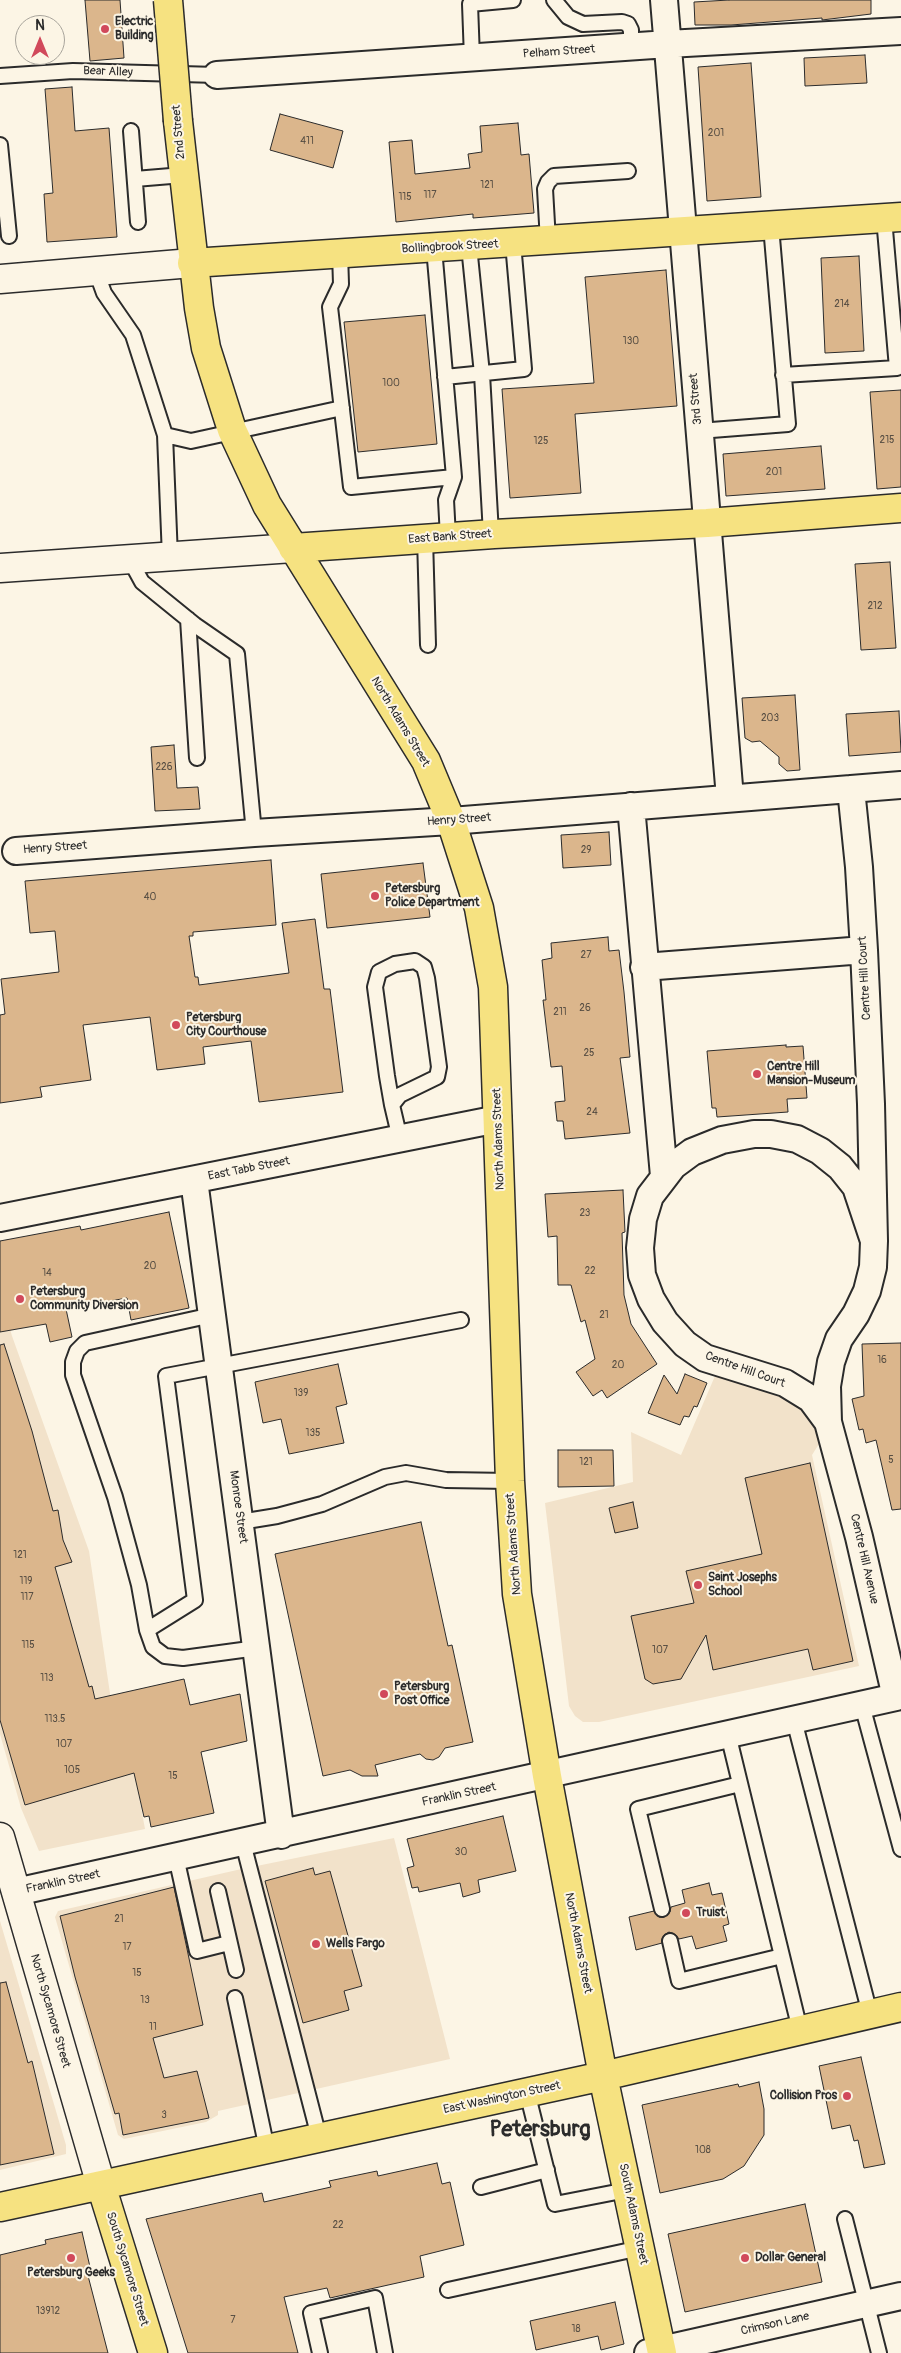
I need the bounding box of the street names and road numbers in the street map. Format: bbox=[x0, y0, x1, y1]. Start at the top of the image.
street label: Pelham Street bbox=[522, 42, 596, 62]
street label: Bear Alley bbox=[83, 64, 133, 80]
street label: 2nd Street bbox=[169, 104, 189, 160]
street label: Bollingbrook Street bbox=[401, 237, 499, 257]
street label: 3rd Street bbox=[687, 373, 705, 425]
street label: East Bank Street bbox=[408, 527, 492, 547]
street label: North Adams Street bbox=[368, 675, 432, 769]
street label: Henry Street bbox=[427, 811, 491, 829]
street label: Henry Street bbox=[23, 839, 87, 857]
street label: Centre Hill Court bbox=[856, 936, 874, 1020]
street label: North Adams Street bbox=[490, 1088, 508, 1190]
street label: East Tabb Street bbox=[207, 1154, 291, 1184]
street label: Centre Hill Court bbox=[703, 1349, 787, 1391]
street label: Monroe Street bbox=[226, 1470, 250, 1544]
street label: North Adams Street bbox=[503, 1493, 525, 1595]
street label: Centre Hill Avenue bbox=[847, 1513, 881, 1605]
street label: Franklin Street bbox=[421, 1780, 497, 1810]
street label: Franklin Street bbox=[25, 1867, 101, 1897]
street label: North Adams Street bbox=[561, 1891, 595, 1995]
street label: North Sycamore Street bbox=[27, 1952, 73, 2070]
street label: East Washington Street bbox=[442, 2079, 562, 2117]
street label: South Adams Street bbox=[615, 2162, 651, 2266]
street label: South Sycamore Street bbox=[103, 2210, 151, 2328]
street label: Crimson Lane bbox=[739, 2309, 811, 2339]

